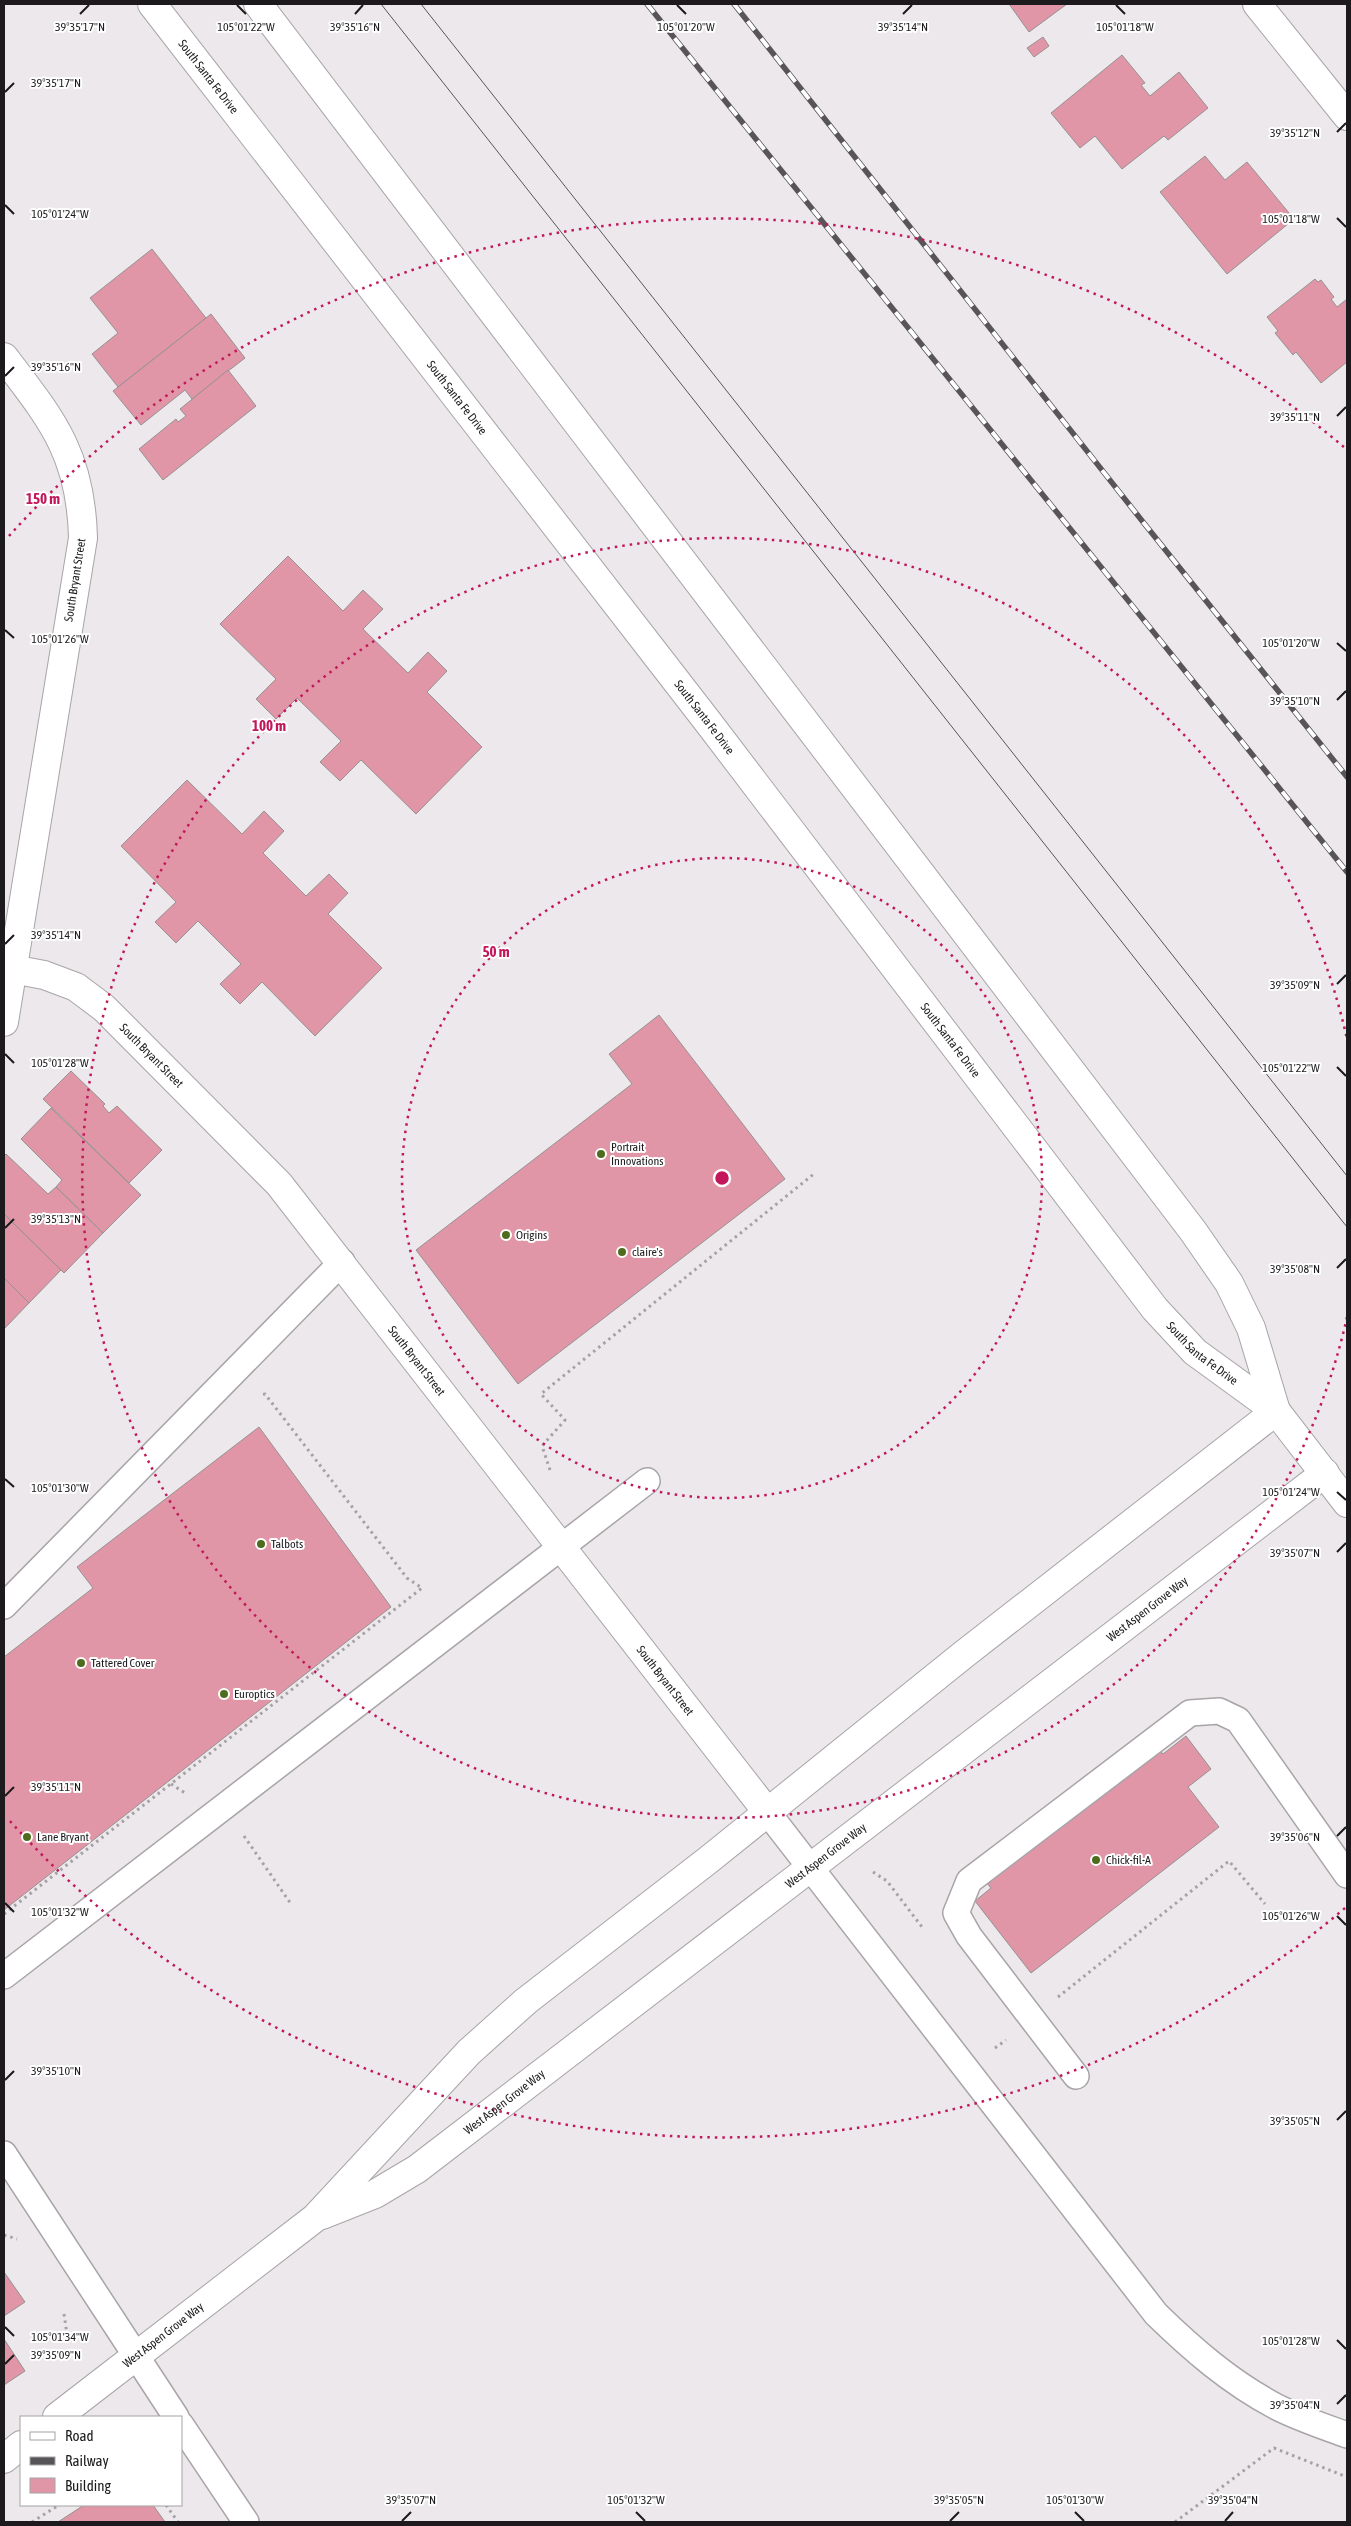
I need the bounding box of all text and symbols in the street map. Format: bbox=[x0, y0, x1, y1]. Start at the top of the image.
text: 39°35'17"N bbox=[55, 20, 105, 34]
text: 105°01'22"W bbox=[217, 20, 275, 34]
text: 39°35'16"N bbox=[330, 20, 380, 34]
text: 105°01'20"W bbox=[657, 20, 715, 34]
text: 39°35'14"N bbox=[878, 20, 928, 34]
text: 105°01'18"W bbox=[1096, 20, 1154, 34]
street label: South Santa Fe Drive bbox=[175, 37, 241, 116]
text: 39°35'17"N bbox=[31, 76, 81, 90]
text: 39°35'12"N bbox=[1270, 126, 1320, 140]
text: 105°01'24"W bbox=[31, 207, 89, 221]
text: 105°01'18"W bbox=[1262, 212, 1320, 226]
street label: South Santa Fe Drive bbox=[424, 358, 490, 437]
text: 39°35'16"N bbox=[31, 360, 81, 374]
text: 39°35'11"N bbox=[1270, 410, 1320, 424]
text: 150 m bbox=[26, 490, 60, 507]
street label: South Bryant Street bbox=[61, 537, 89, 623]
text: 105°01'26"W bbox=[31, 632, 89, 646]
text: 105°01'20"W bbox=[1262, 636, 1320, 650]
street label: South Santa Fe Drive bbox=[671, 677, 737, 757]
text: 39°35'10"N bbox=[1270, 694, 1320, 708]
text: 100 m bbox=[252, 717, 286, 734]
text: 39°35'14"N bbox=[31, 928, 81, 942]
text: 50 m bbox=[483, 943, 510, 960]
text: 39°35'09"N bbox=[1270, 978, 1320, 992]
street label: South Santa Fe Drive bbox=[918, 1000, 983, 1080]
street label: South Bryant Street bbox=[117, 1021, 187, 1091]
text: 105°01'28"W bbox=[31, 1056, 89, 1070]
text: 105°01'22"W bbox=[1262, 1061, 1320, 1075]
place label: Portrait Innovations bbox=[611, 1140, 664, 1168]
marker: Portrait Innovations bbox=[595, 1148, 607, 1160]
centre of rings bbox=[713, 1169, 731, 1187]
text: 39°35'13"N bbox=[31, 1212, 81, 1226]
place label: Origins bbox=[516, 1228, 547, 1242]
marker: Origins bbox=[500, 1229, 512, 1241]
place label: claire's bbox=[632, 1245, 663, 1259]
marker: claire's bbox=[616, 1246, 628, 1258]
text: 39°35'08"N bbox=[1270, 1262, 1320, 1276]
street label: South Santa Fe Drive bbox=[1164, 1319, 1240, 1388]
street label: South Bryant Street bbox=[385, 1323, 448, 1399]
text: 105°01'30"W bbox=[31, 1481, 89, 1495]
text: 105°01'24"W bbox=[1262, 1485, 1320, 1499]
place label: Talbots bbox=[271, 1537, 303, 1551]
marker: Talbots bbox=[255, 1538, 267, 1550]
text: 39°35'07"N bbox=[1270, 1546, 1320, 1560]
street label: West Aspen Grove Way bbox=[1104, 1574, 1191, 1645]
street label: South Bryant Street bbox=[634, 1643, 697, 1719]
place label: Tattered Cover bbox=[91, 1656, 155, 1670]
marker: Tattered Cover bbox=[75, 1657, 87, 1669]
place label: Europtics bbox=[234, 1687, 275, 1701]
marker: Europtics bbox=[218, 1688, 230, 1700]
text: 39°35'11"N bbox=[31, 1780, 81, 1794]
street label: West Aspen Grove Way bbox=[783, 1820, 869, 1891]
place label: Lane Bryant bbox=[37, 1830, 90, 1844]
text: 39°35'06"N bbox=[1270, 1830, 1320, 1844]
marker: Lane Bryant bbox=[21, 1831, 33, 1843]
place label: Chick-fil-A bbox=[1106, 1853, 1151, 1867]
marker: Chick-fil-A bbox=[1090, 1854, 1102, 1866]
text: 105°01'32"W bbox=[31, 1905, 89, 1919]
text: 105°01'26"W bbox=[1262, 1909, 1320, 1923]
text: 39°35'10"N bbox=[31, 2064, 81, 2078]
street label: West Aspen Grove Way bbox=[461, 2067, 548, 2137]
text: 39°35'05"N bbox=[1270, 2114, 1320, 2128]
street label: West Aspen Grove Way bbox=[120, 2300, 206, 2371]
text: 105°01'34"W bbox=[31, 2330, 89, 2344]
text: 105°01'28"W bbox=[1262, 2334, 1320, 2348]
text: 39°35'09"N bbox=[31, 2348, 81, 2362]
text: 39°35'04"N bbox=[1270, 2398, 1320, 2412]
legend bbox=[20, 2416, 182, 2506]
text: Road bbox=[65, 2427, 94, 2444]
text: Railway bbox=[65, 2452, 109, 2469]
text: Building bbox=[65, 2477, 111, 2494]
text: 39°35'07"N bbox=[386, 2493, 436, 2507]
text: 105°01'32"W bbox=[607, 2493, 665, 2507]
text: 39°35'05"N bbox=[934, 2493, 984, 2507]
text: 105°01'30"W bbox=[1046, 2493, 1104, 2507]
text: 39°35'04"N bbox=[1208, 2493, 1258, 2507]

